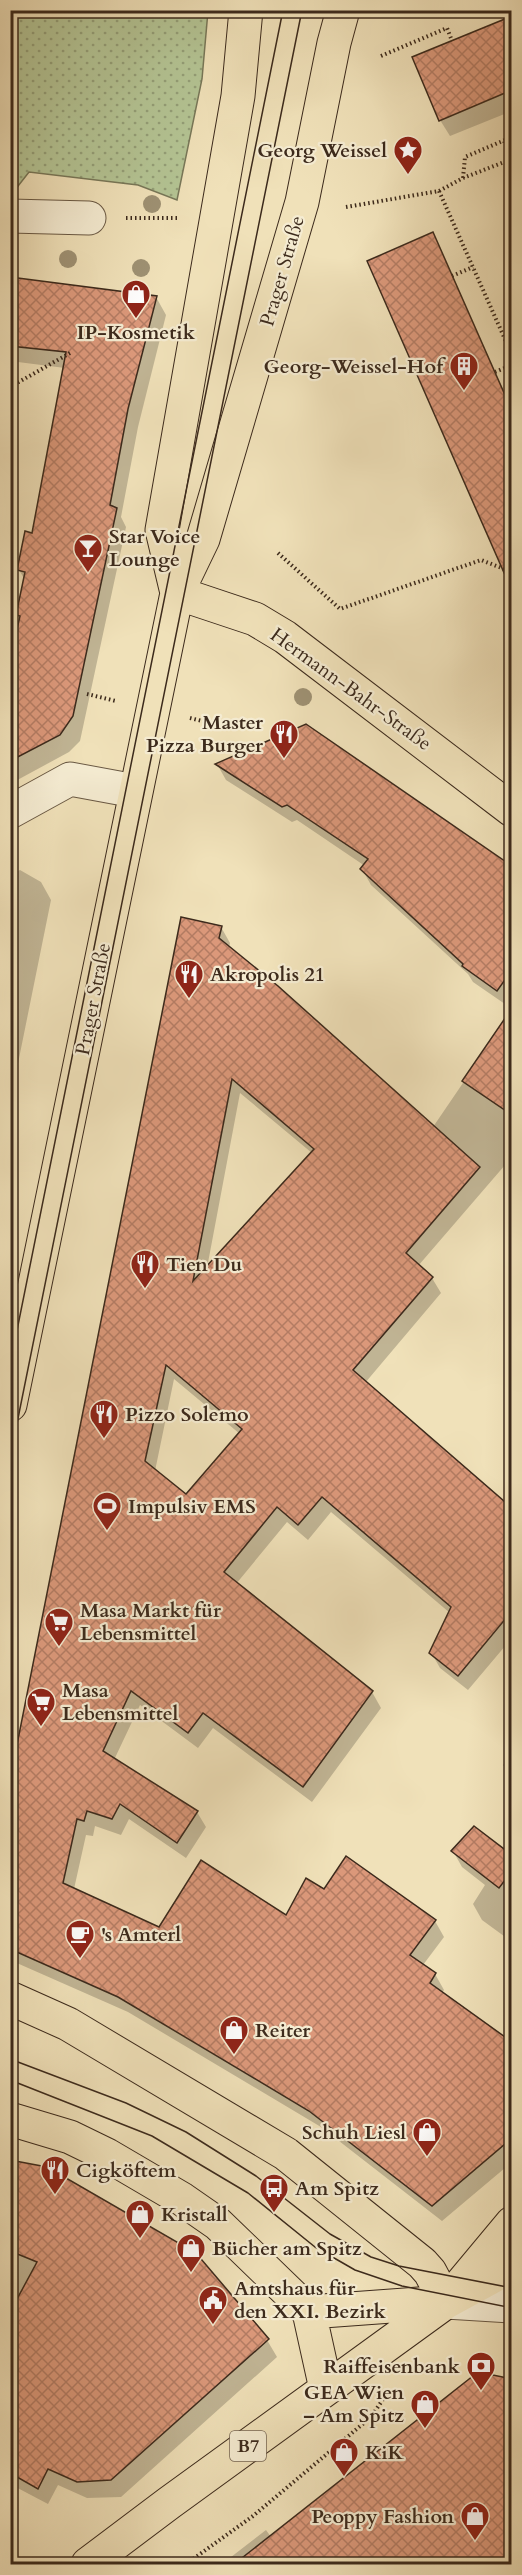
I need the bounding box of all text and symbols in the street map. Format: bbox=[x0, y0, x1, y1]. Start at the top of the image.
place icon: Georg Weissel bbox=[392, 134, 424, 176]
place label: Georg Weissel bbox=[257, 137, 387, 164]
street label: Prager Straße bbox=[253, 212, 311, 330]
shop icon: IP-Kosmetik bbox=[120, 278, 152, 320]
place label: IP-Kosmetik bbox=[77, 319, 196, 346]
building icon: Georg-Weissel-Hof bbox=[448, 350, 480, 392]
place label: Georg-Weissel-Hof bbox=[264, 353, 446, 380]
place label: Star Voice Lounge bbox=[109, 523, 200, 573]
bar icon: Star Voice Lounge bbox=[72, 532, 104, 574]
street label: Hermann-Bahr-Straße bbox=[265, 621, 437, 757]
place label: Master Pizza Burger bbox=[146, 709, 264, 759]
restaurant icon: Master Pizza Burger bbox=[268, 718, 300, 760]
street label: Prager Straße bbox=[69, 940, 117, 1058]
restaurant icon: Akropolis 21 bbox=[173, 958, 205, 1000]
place label: Akropolis 21 bbox=[210, 961, 325, 988]
restaurant icon: Tien Du bbox=[129, 1248, 161, 1290]
place label: Tien Du bbox=[166, 1251, 242, 1278]
restaurant icon: Pizzo Solemo bbox=[88, 1398, 120, 1440]
place label: Pizzo Solemo bbox=[125, 1401, 249, 1428]
sports icon: Impulsiv EMS bbox=[91, 1490, 123, 1532]
place label: Impulsiv EMS bbox=[128, 1493, 256, 1520]
place label: Masa Markt für Lebensmittel bbox=[80, 1597, 222, 1647]
supermarket icon: Masa Markt für Lebensmittel bbox=[43, 1606, 75, 1648]
place label: Masa Lebensmittel bbox=[62, 1677, 179, 1727]
supermarket icon: Masa Lebensmittel bbox=[25, 1686, 57, 1728]
cafe icon: 's Amterl bbox=[64, 1918, 96, 1960]
place label: 's Amterl bbox=[101, 1921, 181, 1948]
shop icon: Reiter bbox=[218, 2014, 250, 2056]
place label: Reiter bbox=[255, 2017, 311, 2044]
shop icon: Schuh Liesl bbox=[411, 2116, 443, 2158]
place label: Schuh Liesl bbox=[302, 2119, 406, 2146]
restaurant icon: Cigköftem bbox=[39, 2154, 71, 2196]
place label: Cigköftem bbox=[76, 2157, 177, 2184]
bus stop icon: Am Spitz bbox=[258, 2172, 290, 2214]
place label: Am Spitz bbox=[295, 2175, 379, 2202]
shop icon: Kristall bbox=[124, 2198, 156, 2240]
place label: Kristall bbox=[161, 2201, 228, 2228]
shop icon: Bücher am Spitz bbox=[175, 2232, 207, 2274]
place label: Bücher am Spitz bbox=[212, 2235, 362, 2262]
place label: Amtshaus für den XXI. Bezirk bbox=[234, 2275, 387, 2325]
public building icon: Amtshaus für den XXI. Bezirk bbox=[197, 2284, 229, 2326]
bank icon: Raiffeisenbank bbox=[465, 2350, 497, 2392]
place label: Raiffeisenbank bbox=[323, 2353, 461, 2380]
place label: GEA Wien – Am Spitz bbox=[304, 2379, 404, 2429]
shop icon: GEA Wien – Am Spitz bbox=[409, 2388, 441, 2430]
road number: B7 bbox=[230, 2431, 266, 2461]
shop icon: KiK bbox=[328, 2436, 360, 2478]
place label: KiK bbox=[365, 2439, 405, 2466]
shop icon: Peoppy Fashion bbox=[459, 2500, 491, 2542]
place label: Peoppy Fashion bbox=[311, 2503, 454, 2530]

